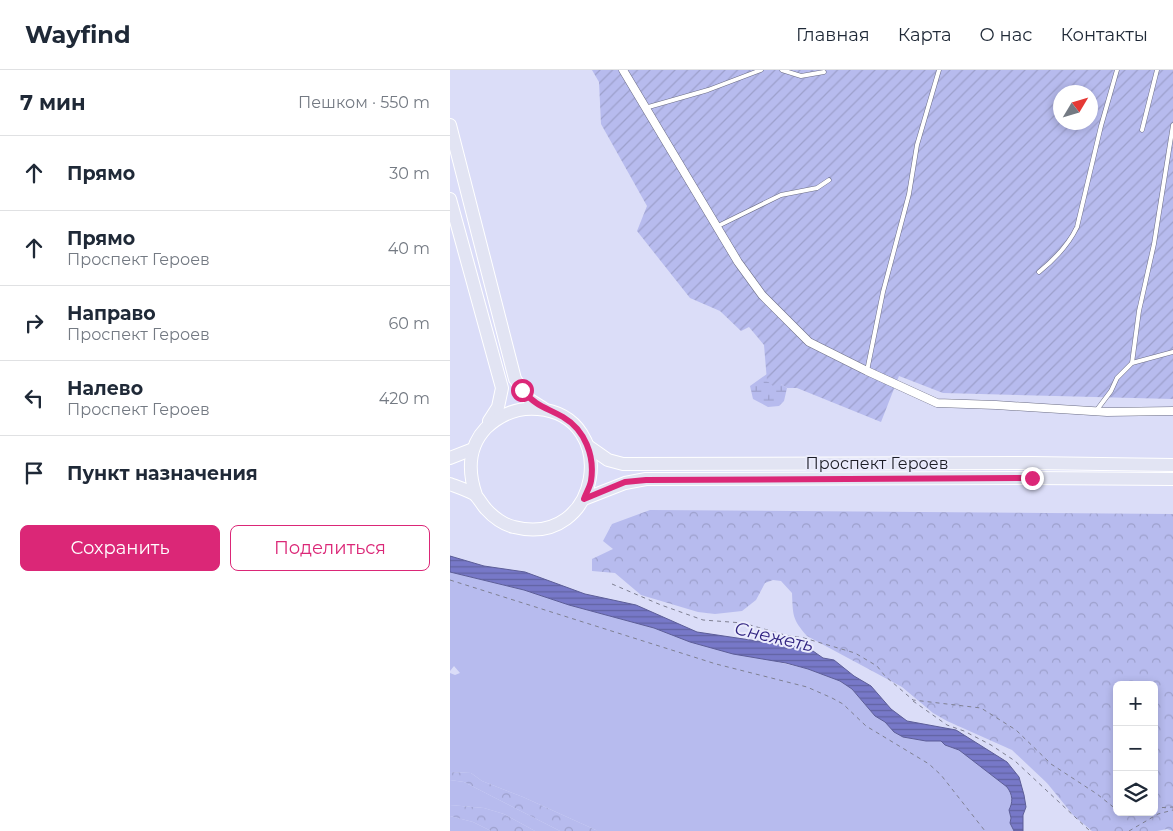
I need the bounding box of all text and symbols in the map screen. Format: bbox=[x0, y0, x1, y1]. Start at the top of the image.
text: Wayfind bbox=[25, 20, 131, 49]
text: Главная bbox=[796, 24, 870, 46]
text: Карта bbox=[898, 24, 952, 46]
text: О нас bbox=[980, 24, 1032, 46]
text: Контакты bbox=[1060, 24, 1148, 46]
north arrow bbox=[1053, 85, 1098, 130]
text: 7 мин bbox=[20, 90, 86, 115]
text: Пешком · 550 m bbox=[298, 93, 430, 112]
icon: ahead bbox=[20, 159, 48, 187]
text: Прямо bbox=[67, 162, 135, 185]
text: 30 m bbox=[389, 164, 430, 183]
text: Прямо bbox=[67, 227, 135, 250]
icon: ahead bbox=[20, 234, 48, 262]
text: 40 m bbox=[388, 239, 430, 258]
text: Проспект Героев bbox=[67, 250, 210, 269]
text: Направо bbox=[67, 302, 156, 325]
icon: right bbox=[20, 309, 48, 337]
text: 60 m bbox=[388, 314, 430, 333]
text: Проспект Героев bbox=[67, 325, 210, 344]
text: Налево bbox=[67, 377, 143, 400]
route start bbox=[511, 379, 534, 402]
icon: left bbox=[20, 384, 48, 412]
text: 420 m bbox=[379, 389, 430, 408]
text: Проспект Героев bbox=[67, 400, 210, 419]
street label: Проспект Героев bbox=[806, 454, 948, 473]
icon: arrive bbox=[20, 459, 48, 487]
text: Пункт назначения bbox=[67, 462, 258, 485]
route end bbox=[1021, 467, 1044, 490]
button: Сохранить bbox=[20, 525, 220, 571]
button: Поделиться bbox=[230, 525, 430, 571]
water label: Снежеть bbox=[732, 617, 816, 657]
map controls bbox=[1113, 681, 1158, 816]
button: + bbox=[1113, 681, 1158, 726]
button: − bbox=[1113, 726, 1158, 771]
button: layers bbox=[1113, 771, 1158, 816]

